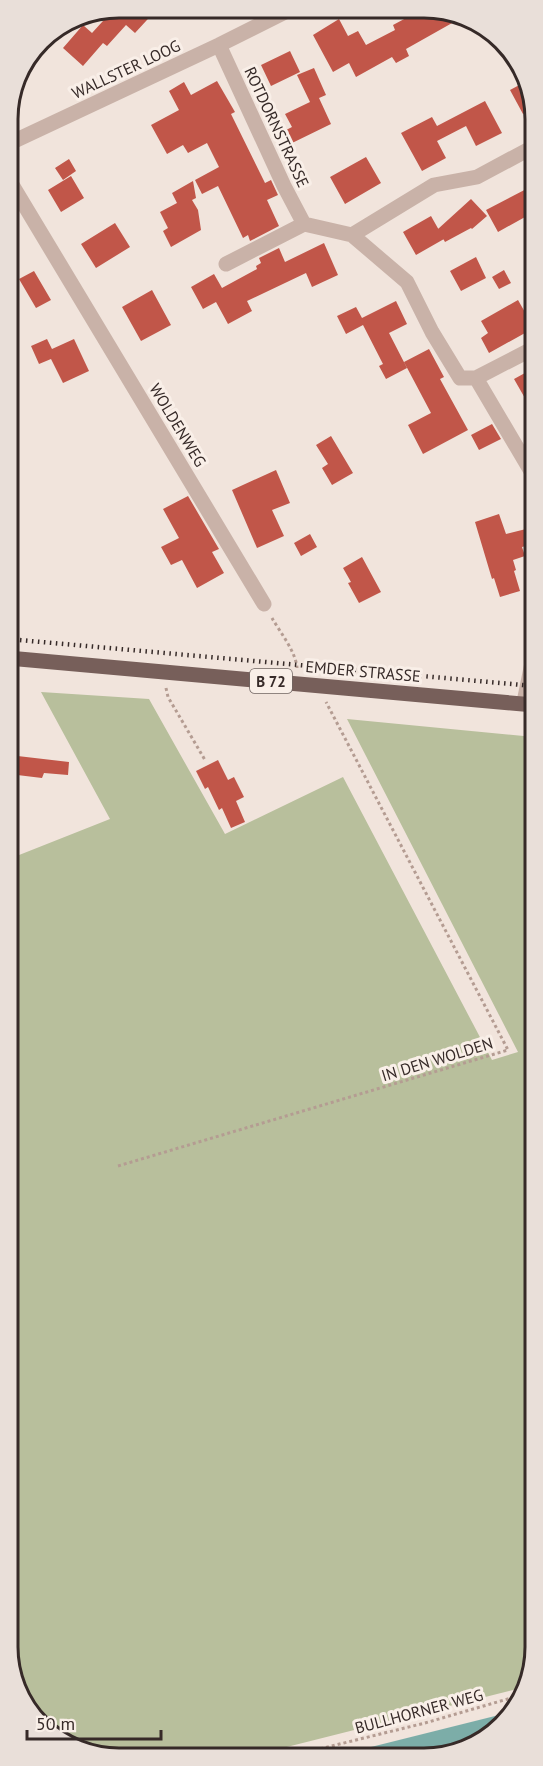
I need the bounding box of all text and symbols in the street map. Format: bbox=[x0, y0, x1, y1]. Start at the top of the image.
street label: WALLSTER LOOG bbox=[69, 35, 183, 103]
street label: ROTDORNSTRASSE bbox=[240, 63, 314, 191]
street label: WOLDENWEG bbox=[145, 380, 211, 470]
street label: EMDER STRASSE bbox=[305, 656, 421, 686]
road number: B 72 bbox=[250, 669, 292, 693]
street label: IN DEN WOLDEN bbox=[379, 1033, 495, 1085]
street label: BULLHORNER WEG bbox=[353, 1684, 485, 1738]
scale bar bbox=[27, 1703, 160, 1741]
text: 50 m bbox=[36, 1712, 75, 1735]

